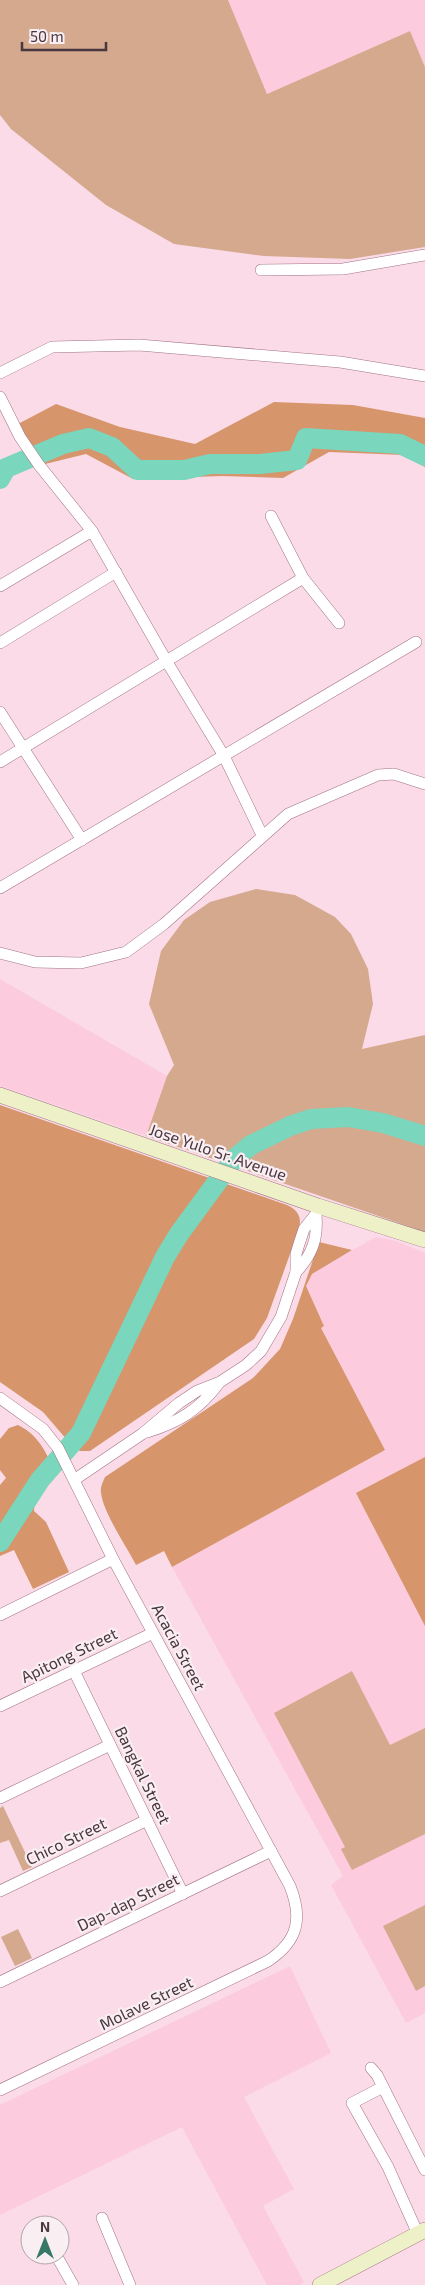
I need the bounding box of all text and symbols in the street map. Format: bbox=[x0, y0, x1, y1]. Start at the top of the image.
scale bar bbox=[22, 20, 106, 52]
text: 50 m bbox=[30, 27, 64, 45]
street label: Jose Yulo Sr. Avenue bbox=[147, 1119, 289, 1184]
street label: Acacia Street bbox=[149, 1600, 210, 1693]
street label: Apitong Street bbox=[18, 1623, 120, 1686]
street label: Bangkal Street bbox=[112, 1723, 175, 1827]
street label: Chico Street bbox=[22, 1813, 109, 1868]
street label: Dap-dap Street bbox=[74, 1869, 182, 1934]
street label: Molave Street bbox=[96, 1972, 196, 2033]
north arrow bbox=[20, 2215, 70, 2265]
text: N bbox=[40, 2218, 50, 2235]

